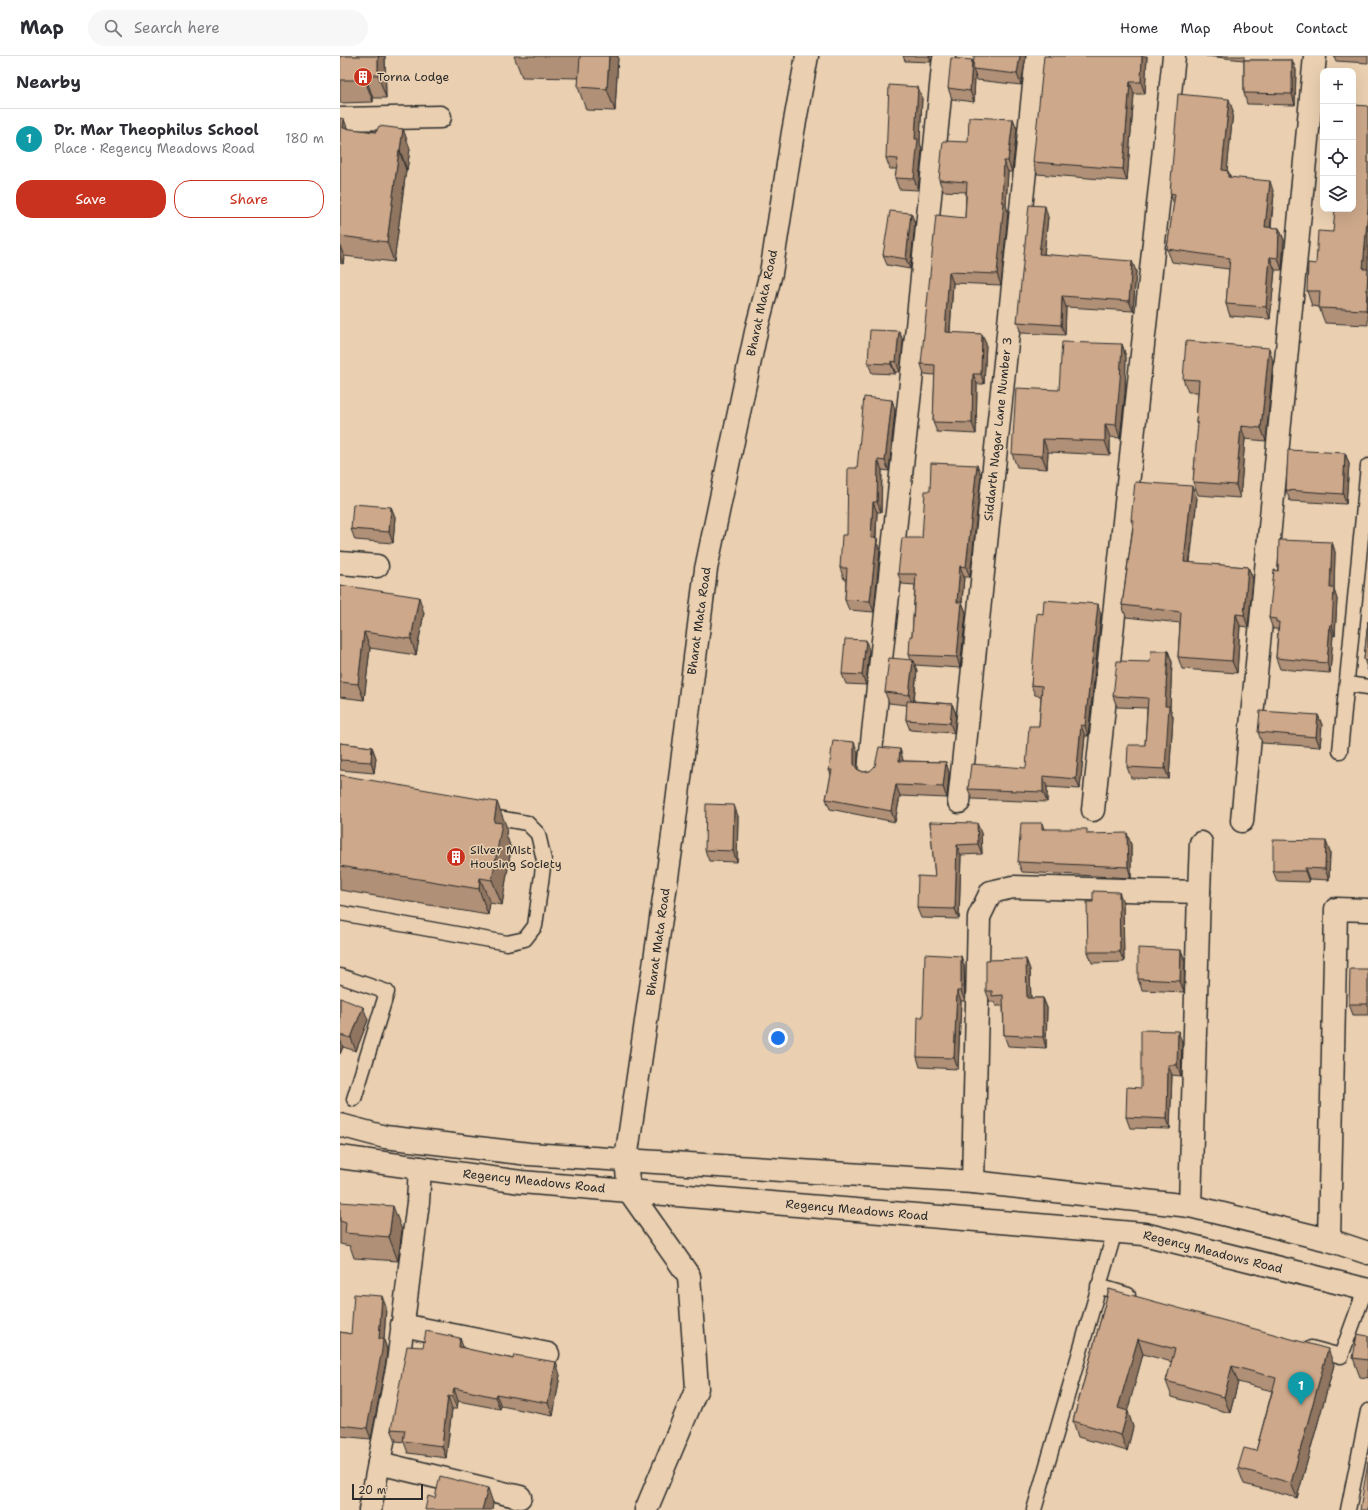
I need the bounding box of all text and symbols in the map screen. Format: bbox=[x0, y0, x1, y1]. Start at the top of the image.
search box bbox=[88, 10, 368, 46]
text: Map bbox=[20, 15, 64, 40]
icon: search bbox=[102, 17, 124, 39]
text: Search here bbox=[134, 18, 220, 38]
text: Home bbox=[1120, 19, 1159, 37]
text: Map bbox=[1181, 19, 1211, 37]
text: About bbox=[1233, 19, 1274, 37]
text: Contact bbox=[1296, 19, 1348, 37]
building icon: Torna Lodge bbox=[352, 66, 374, 88]
map controls bbox=[1320, 68, 1356, 212]
button: + bbox=[1320, 68, 1356, 104]
place label: Torna Lodge bbox=[377, 69, 450, 85]
text: Nearby bbox=[16, 71, 81, 93]
button: − bbox=[1320, 104, 1356, 140]
text: Dr. Mar Theophilus School bbox=[54, 120, 259, 140]
text: 1 bbox=[26, 130, 32, 147]
text: 180 m bbox=[285, 130, 324, 147]
text: Place · Regency Meadows Road bbox=[54, 140, 255, 157]
button: locate bbox=[1320, 140, 1356, 176]
button: layers bbox=[1320, 176, 1356, 212]
button: Save bbox=[16, 180, 166, 218]
button: Share bbox=[174, 180, 324, 218]
street label: Bharat Mata Road bbox=[743, 248, 781, 358]
street label: Siddarth Nagar Lane Number 3 bbox=[980, 336, 1016, 522]
street label: Bharat Mata Road bbox=[684, 566, 715, 676]
place label: Silver Mist Housing Society bbox=[470, 842, 562, 872]
building icon: Silver Mist Housing Society bbox=[445, 846, 467, 868]
street label: Bharat Mata Road bbox=[643, 887, 674, 997]
your location bbox=[768, 1028, 788, 1048]
street label: Regency Meadows Road bbox=[462, 1166, 606, 1196]
street label: Regency Meadows Road bbox=[785, 1196, 929, 1224]
street label: Regency Meadows Road bbox=[1142, 1227, 1285, 1277]
pin: 1 bbox=[1288, 1372, 1314, 1405]
scale bar bbox=[352, 1482, 423, 1501]
text: 20 m bbox=[358, 1483, 386, 1498]

